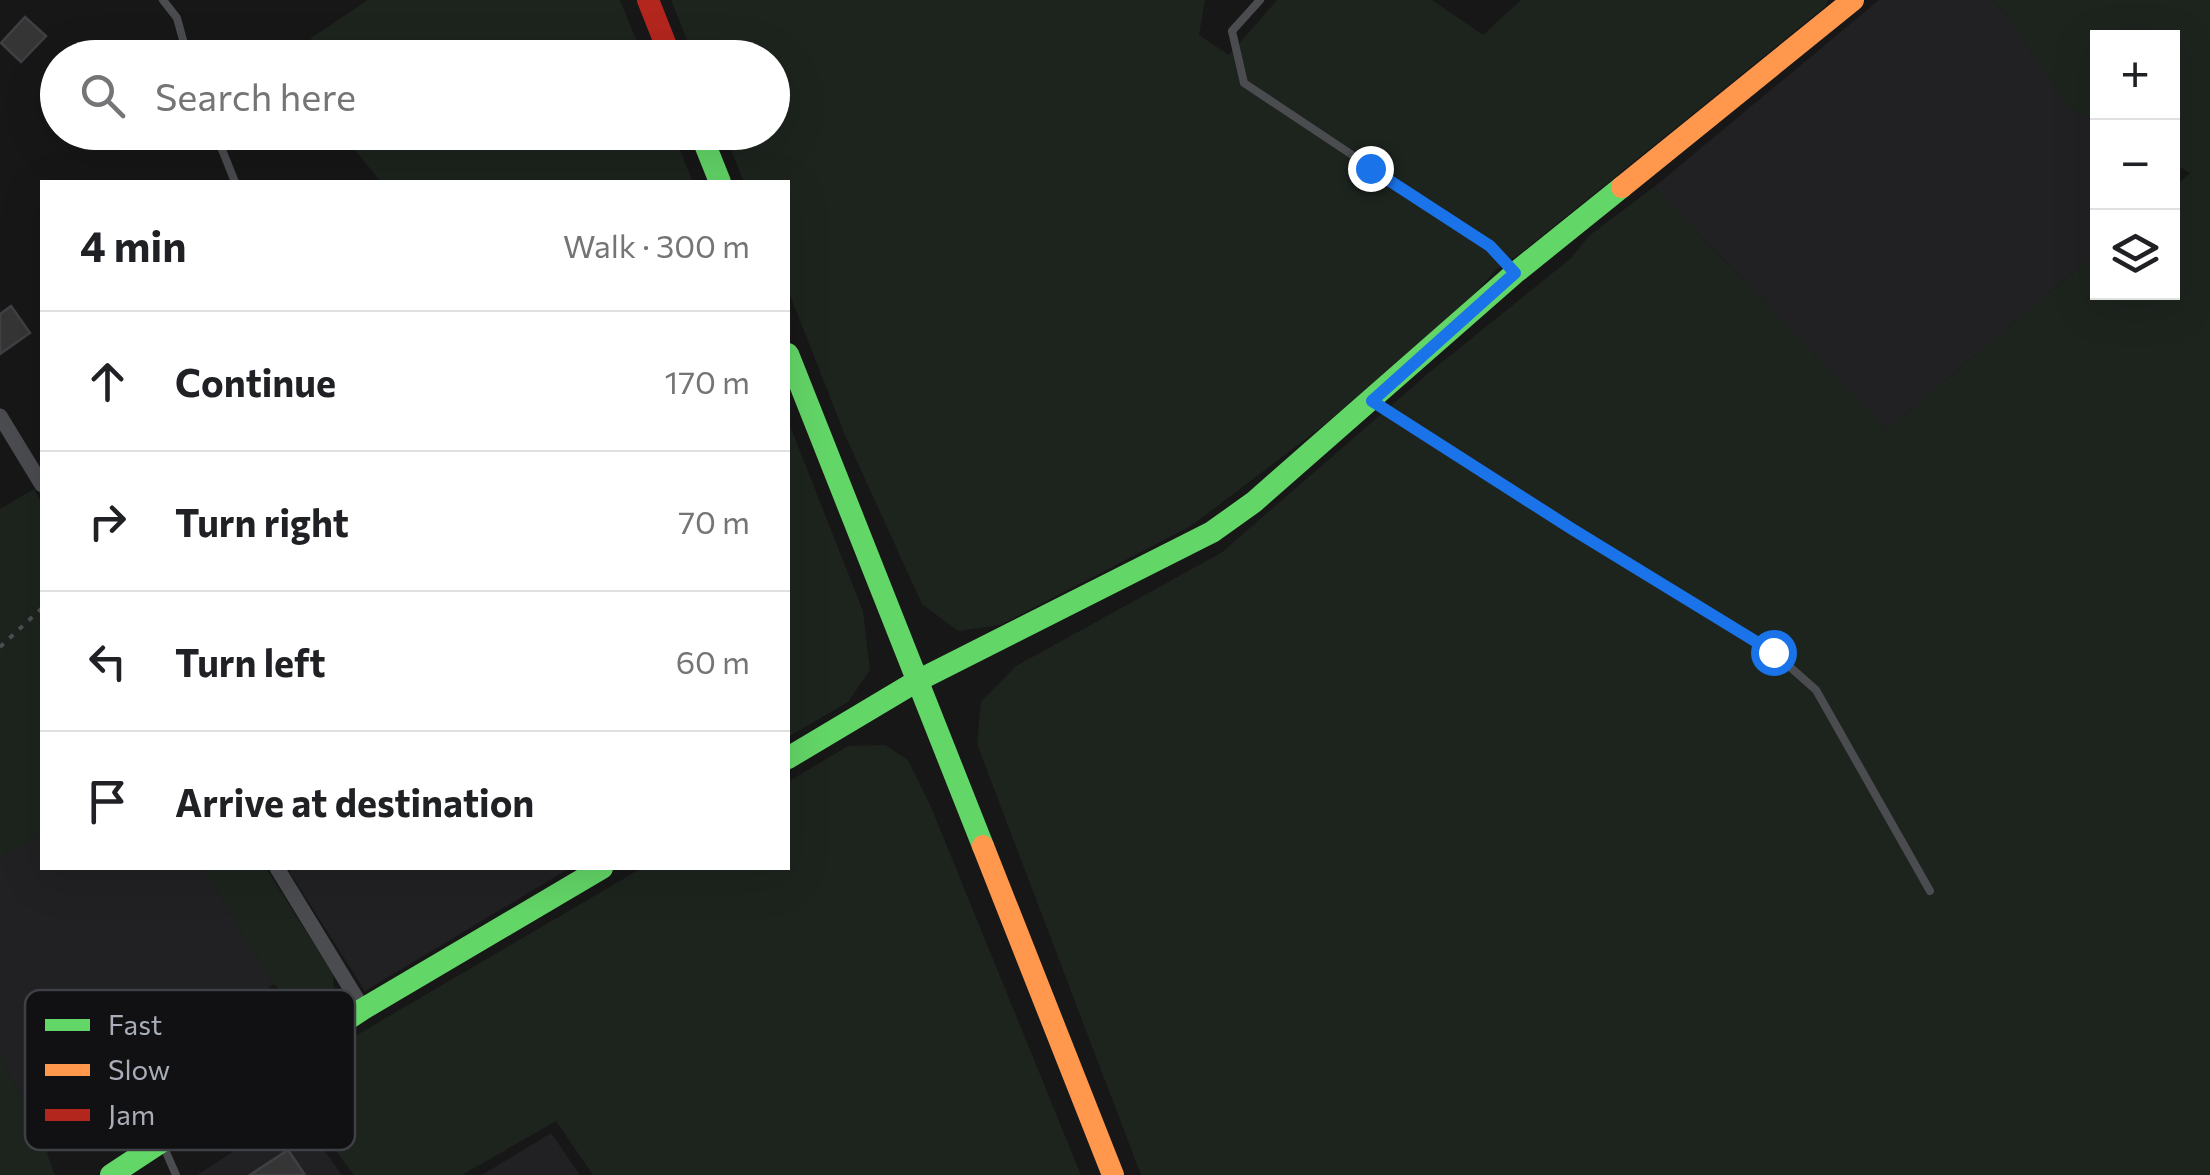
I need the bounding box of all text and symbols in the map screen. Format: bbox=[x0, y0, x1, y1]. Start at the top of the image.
map controls bbox=[2090, 30, 2180, 300]
button: + bbox=[2090, 30, 2180, 120]
search box bbox=[40, 40, 790, 150]
icon: search bbox=[75, 68, 130, 123]
text: Search here bbox=[155, 72, 356, 119]
button: − bbox=[2090, 120, 2180, 210]
route end bbox=[1348, 146, 1394, 192]
button: layers bbox=[2090, 210, 2180, 300]
text: 4 min bbox=[80, 219, 186, 271]
text: Walk · 300 m bbox=[563, 225, 750, 265]
icon: ahead bbox=[80, 354, 135, 409]
text: Continue bbox=[175, 358, 336, 405]
text: 170 m bbox=[665, 361, 750, 401]
icon: right bbox=[80, 494, 135, 549]
text: Turn right bbox=[175, 498, 349, 545]
text: 70 m bbox=[678, 501, 750, 541]
route start bbox=[1751, 630, 1797, 676]
icon: left bbox=[80, 634, 135, 689]
text: Turn left bbox=[175, 638, 326, 685]
text: 60 m bbox=[676, 641, 750, 681]
icon: arrive bbox=[80, 774, 135, 829]
text: Arrive at destination bbox=[175, 778, 534, 825]
legend bbox=[25, 990, 355, 1150]
text: Fast bbox=[108, 1007, 162, 1041]
text: Slow bbox=[108, 1052, 170, 1086]
text: Jam bbox=[108, 1097, 155, 1131]

